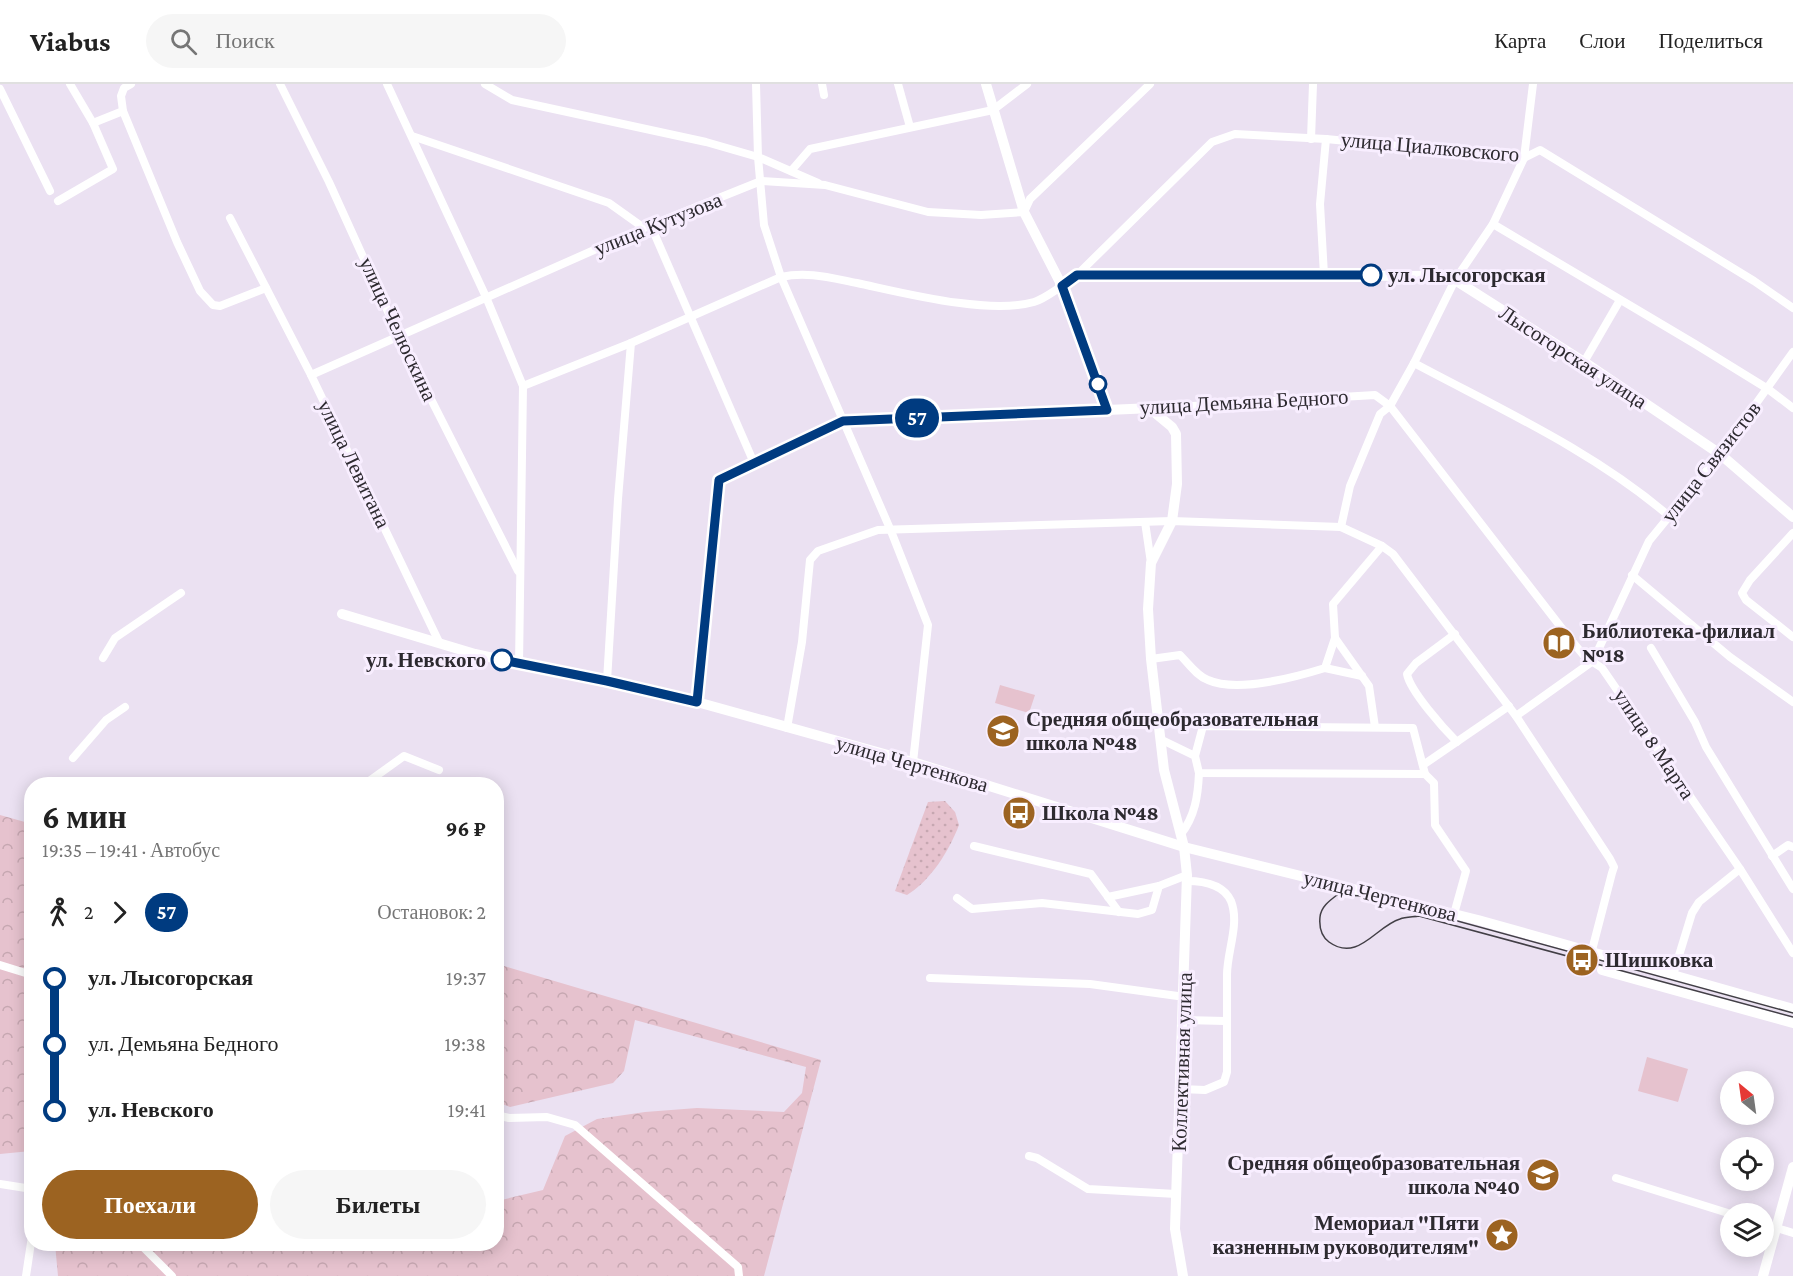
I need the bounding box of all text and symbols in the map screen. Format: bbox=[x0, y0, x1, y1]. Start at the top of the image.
search box bbox=[146, 14, 566, 68]
icon: search bbox=[167, 25, 200, 58]
text: Viabus bbox=[30, 26, 110, 57]
text: Поиск bbox=[215, 28, 275, 53]
text: Карта bbox=[1494, 29, 1546, 53]
text: Слои bbox=[1579, 29, 1625, 53]
text: Поделиться bbox=[1658, 29, 1763, 53]
street label: улица Циалковского bbox=[1340, 127, 1520, 167]
street label: улица Кутузова bbox=[591, 187, 726, 261]
street label: улица Челюскина bbox=[354, 253, 442, 405]
place label: ул. Лысогорская bbox=[1388, 263, 1546, 287]
marker: ул. Лысогорская bbox=[1360, 264, 1382, 286]
street label: Лысогорская улица bbox=[1495, 300, 1652, 414]
unlabelled marker bbox=[1089, 375, 1107, 393]
street label: улица Демьяна Бедного bbox=[1139, 385, 1349, 419]
street label: улица Левитана bbox=[313, 396, 396, 533]
street label: улица Связистов bbox=[1656, 397, 1766, 527]
line badge: 57 bbox=[890, 398, 944, 438]
text: 57 bbox=[907, 406, 927, 430]
place label: Библиотека-филиал №18 bbox=[1582, 619, 1775, 667]
library icon: Библиотека-филиал №18 bbox=[1541, 625, 1577, 661]
place label: ул. Невского bbox=[366, 648, 486, 672]
marker: ул. Невского bbox=[491, 649, 513, 671]
street label: улица 8 Марта bbox=[1608, 684, 1700, 804]
place label: Средняя общеобразовательная школа №48 bbox=[1026, 707, 1319, 755]
school or university icon: Средняя общеобразовательная школа №48 bbox=[985, 713, 1021, 749]
street label: улица Чертенкова bbox=[833, 731, 992, 797]
bus stop icon: Школа №48 bbox=[1001, 795, 1037, 831]
text: 6 мин bbox=[42, 798, 127, 835]
place label: Школа №48 bbox=[1042, 801, 1159, 825]
text: 96 ₽ bbox=[446, 816, 486, 841]
text: 19:35 – 19:41 · Автобус bbox=[42, 839, 220, 861]
street label: улица Чертенкова bbox=[1301, 865, 1460, 927]
icon: walk bbox=[42, 896, 75, 929]
icon: forward bbox=[103, 896, 136, 929]
text: 57 bbox=[157, 900, 176, 924]
text: 2 bbox=[84, 901, 94, 923]
text: Остановок: 2 bbox=[377, 901, 486, 923]
bus stop icon: Шишковка bbox=[1564, 942, 1600, 978]
place label: Шишковка bbox=[1605, 948, 1714, 972]
text: ул. Лысогорская bbox=[88, 965, 253, 990]
text: 19:37 bbox=[446, 967, 486, 989]
street label: Коллективная улица bbox=[1167, 971, 1197, 1152]
text: ул. Демьяна Бедного bbox=[88, 1031, 279, 1056]
text: 19:38 bbox=[444, 1033, 486, 1055]
north arrow bbox=[1720, 1071, 1774, 1125]
map controls bbox=[1720, 1071, 1774, 1257]
text: ул. Невского bbox=[88, 1097, 214, 1122]
text: 19:41 bbox=[448, 1099, 486, 1121]
button: locate bbox=[1720, 1137, 1774, 1191]
place label: Средняя общеобразовательная школа №40 bbox=[1227, 1151, 1520, 1199]
school or university icon: Средняя общеобразовательная школа №40 bbox=[1525, 1157, 1561, 1193]
button: Поехали bbox=[42, 1170, 258, 1239]
button: Билеты bbox=[270, 1170, 486, 1239]
button: layers bbox=[1720, 1203, 1774, 1257]
place label: Мемориал "Пяти казненным руководителям" bbox=[1212, 1211, 1479, 1259]
place icon: Мемориал "Пяти казненным руководителям" bbox=[1484, 1217, 1520, 1253]

